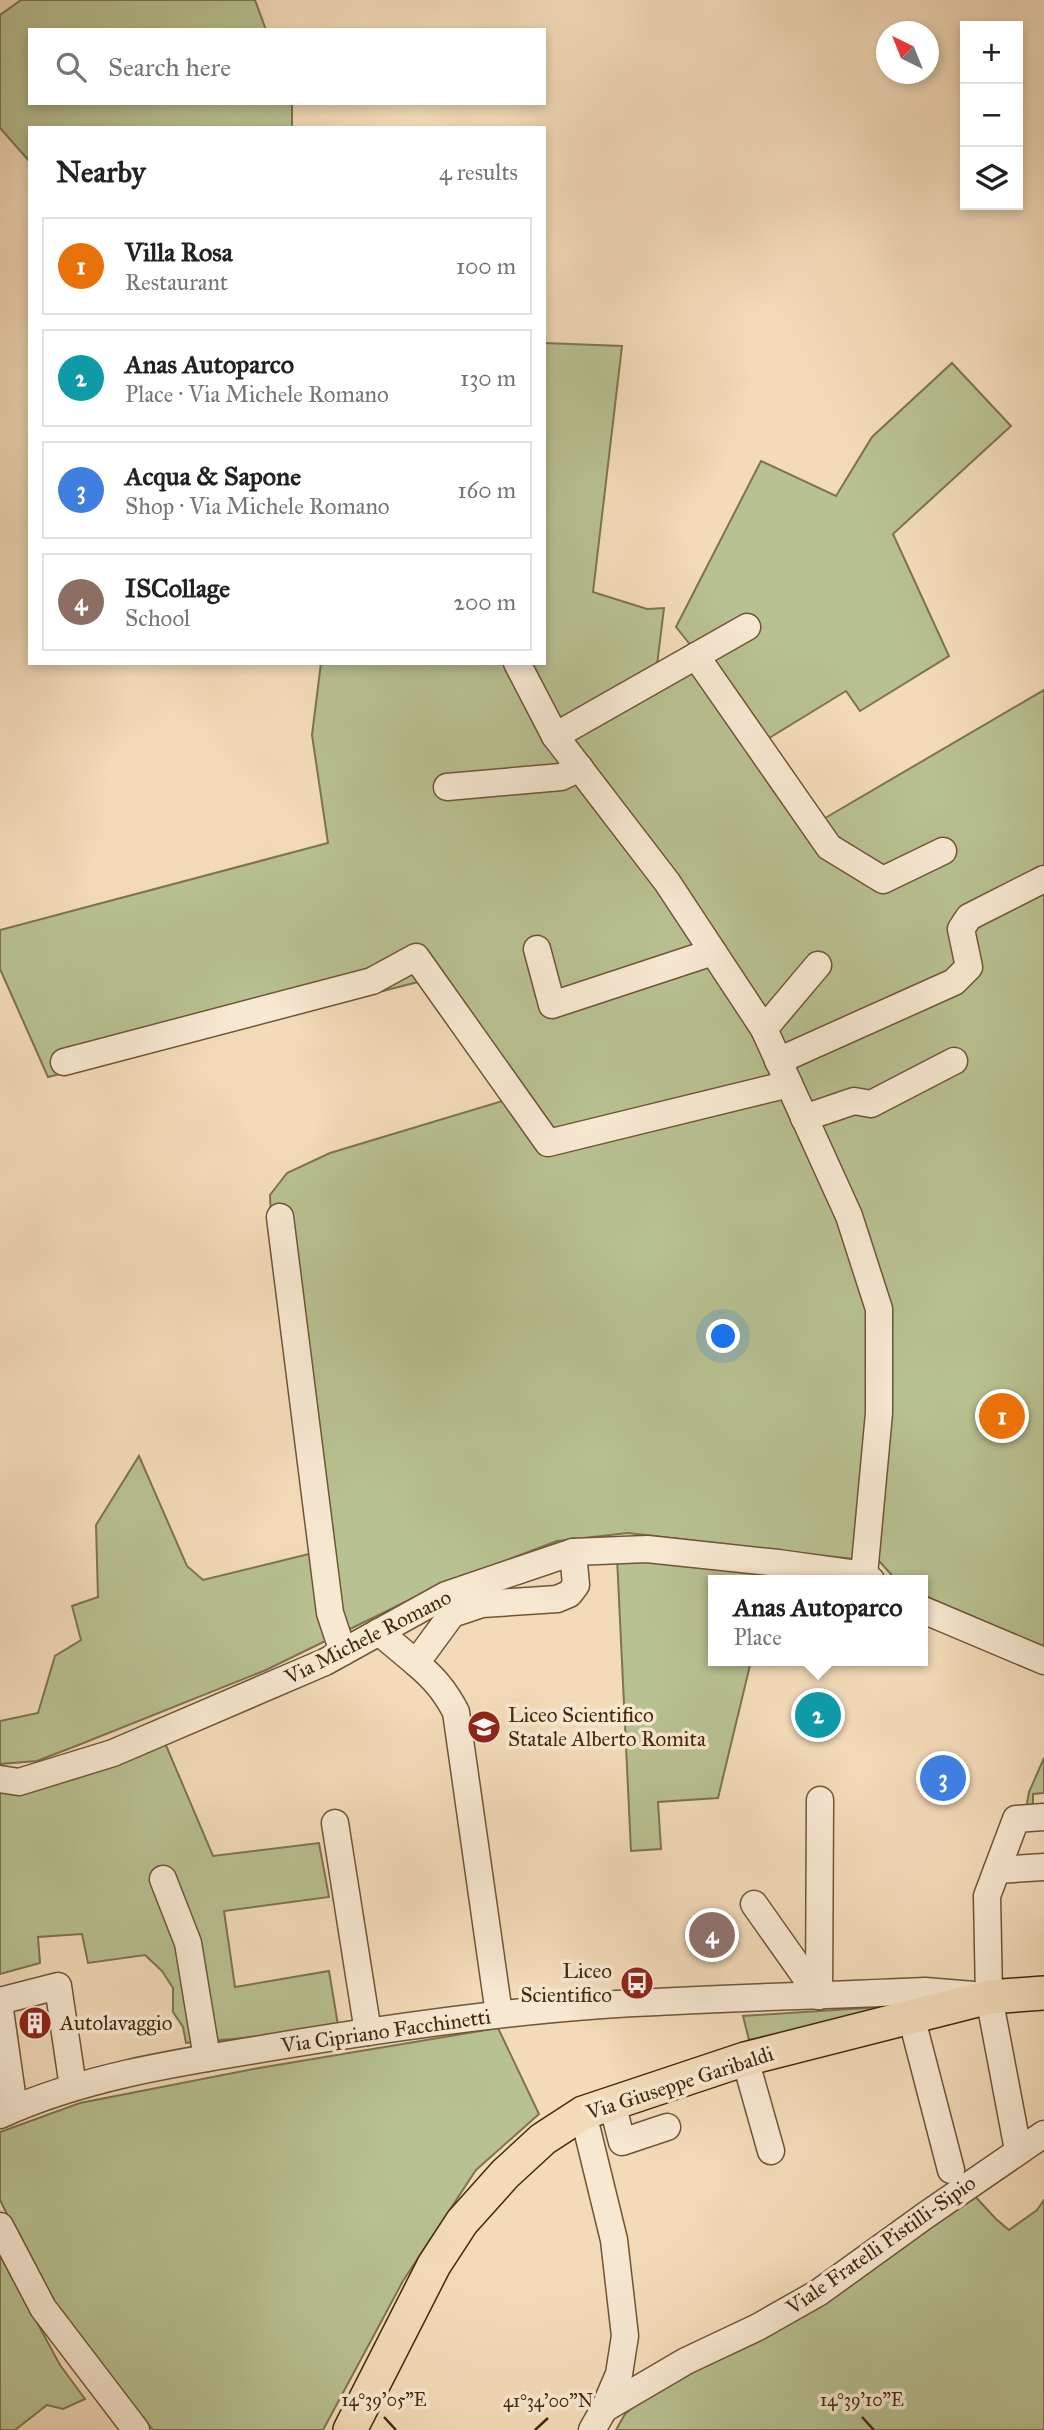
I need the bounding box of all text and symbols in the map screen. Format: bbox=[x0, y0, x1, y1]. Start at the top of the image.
north arrow bbox=[876, 21, 939, 84]
map controls bbox=[960, 21, 1023, 210]
button: + bbox=[960, 21, 1023, 84]
search box bbox=[28, 28, 546, 105]
icon: search bbox=[52, 48, 90, 86]
text: Search here bbox=[108, 51, 231, 83]
button: − bbox=[960, 84, 1023, 147]
button: layers bbox=[960, 147, 1023, 210]
text: Nearby bbox=[56, 154, 146, 190]
text: 4 results bbox=[439, 158, 518, 186]
text: Villa Rosa bbox=[125, 236, 233, 268]
text: 1 bbox=[76, 252, 86, 280]
text: 100 m bbox=[456, 252, 516, 280]
text: Restaurant bbox=[125, 268, 228, 296]
text: Anas Autoparco bbox=[125, 348, 294, 380]
text: 2 bbox=[75, 364, 87, 392]
text: 130 m bbox=[460, 364, 516, 392]
text: Place · Via Michele Romano bbox=[125, 380, 389, 408]
text: Acqua & Sapone bbox=[125, 460, 301, 492]
text: 3 bbox=[76, 476, 86, 504]
text: 160 m bbox=[458, 476, 516, 504]
text: Shop · Via Michele Romano bbox=[125, 492, 390, 520]
text: ISCollage bbox=[125, 572, 230, 604]
text: 4 bbox=[75, 588, 87, 616]
text: 200 m bbox=[454, 588, 516, 616]
text: School bbox=[125, 604, 190, 632]
your location bbox=[706, 1319, 740, 1353]
pin: 1 bbox=[979, 1390, 1025, 1442]
popup bbox=[708, 1575, 928, 1666]
street label: Via Michele Romano bbox=[280, 1584, 456, 1691]
text: Anas Autoparco bbox=[733, 1591, 903, 1623]
text: Place bbox=[733, 1623, 782, 1651]
pin: 2 bbox=[795, 1689, 841, 1741]
place label: Liceo Scientifico Statale Alberto Romita bbox=[508, 1702, 706, 1752]
school or university icon: Liceo Scientifico Statale Alberto Romita bbox=[465, 1708, 503, 1746]
pin: 3 bbox=[920, 1752, 966, 1804]
pin: 4 bbox=[689, 1909, 735, 1961]
place label: Liceo Scientifico bbox=[520, 1958, 612, 2008]
bus stop icon: Liceo Scientifico bbox=[618, 1964, 656, 2002]
street label: Via Cipriano Facchinetti bbox=[279, 2003, 493, 2059]
building icon: Autolavaggio bbox=[16, 2004, 54, 2042]
place label: Autolavaggio bbox=[59, 2010, 173, 2036]
street label: Via Giuseppe Garibaldi bbox=[582, 2040, 777, 2126]
street label: Viale Fratelli Pistilli-Sipio bbox=[781, 2170, 981, 2321]
text: 14°39'05"E bbox=[341, 2389, 427, 2411]
text: 14°39'10"E bbox=[820, 2389, 904, 2411]
text: 41°34'00"N bbox=[503, 2390, 593, 2412]

